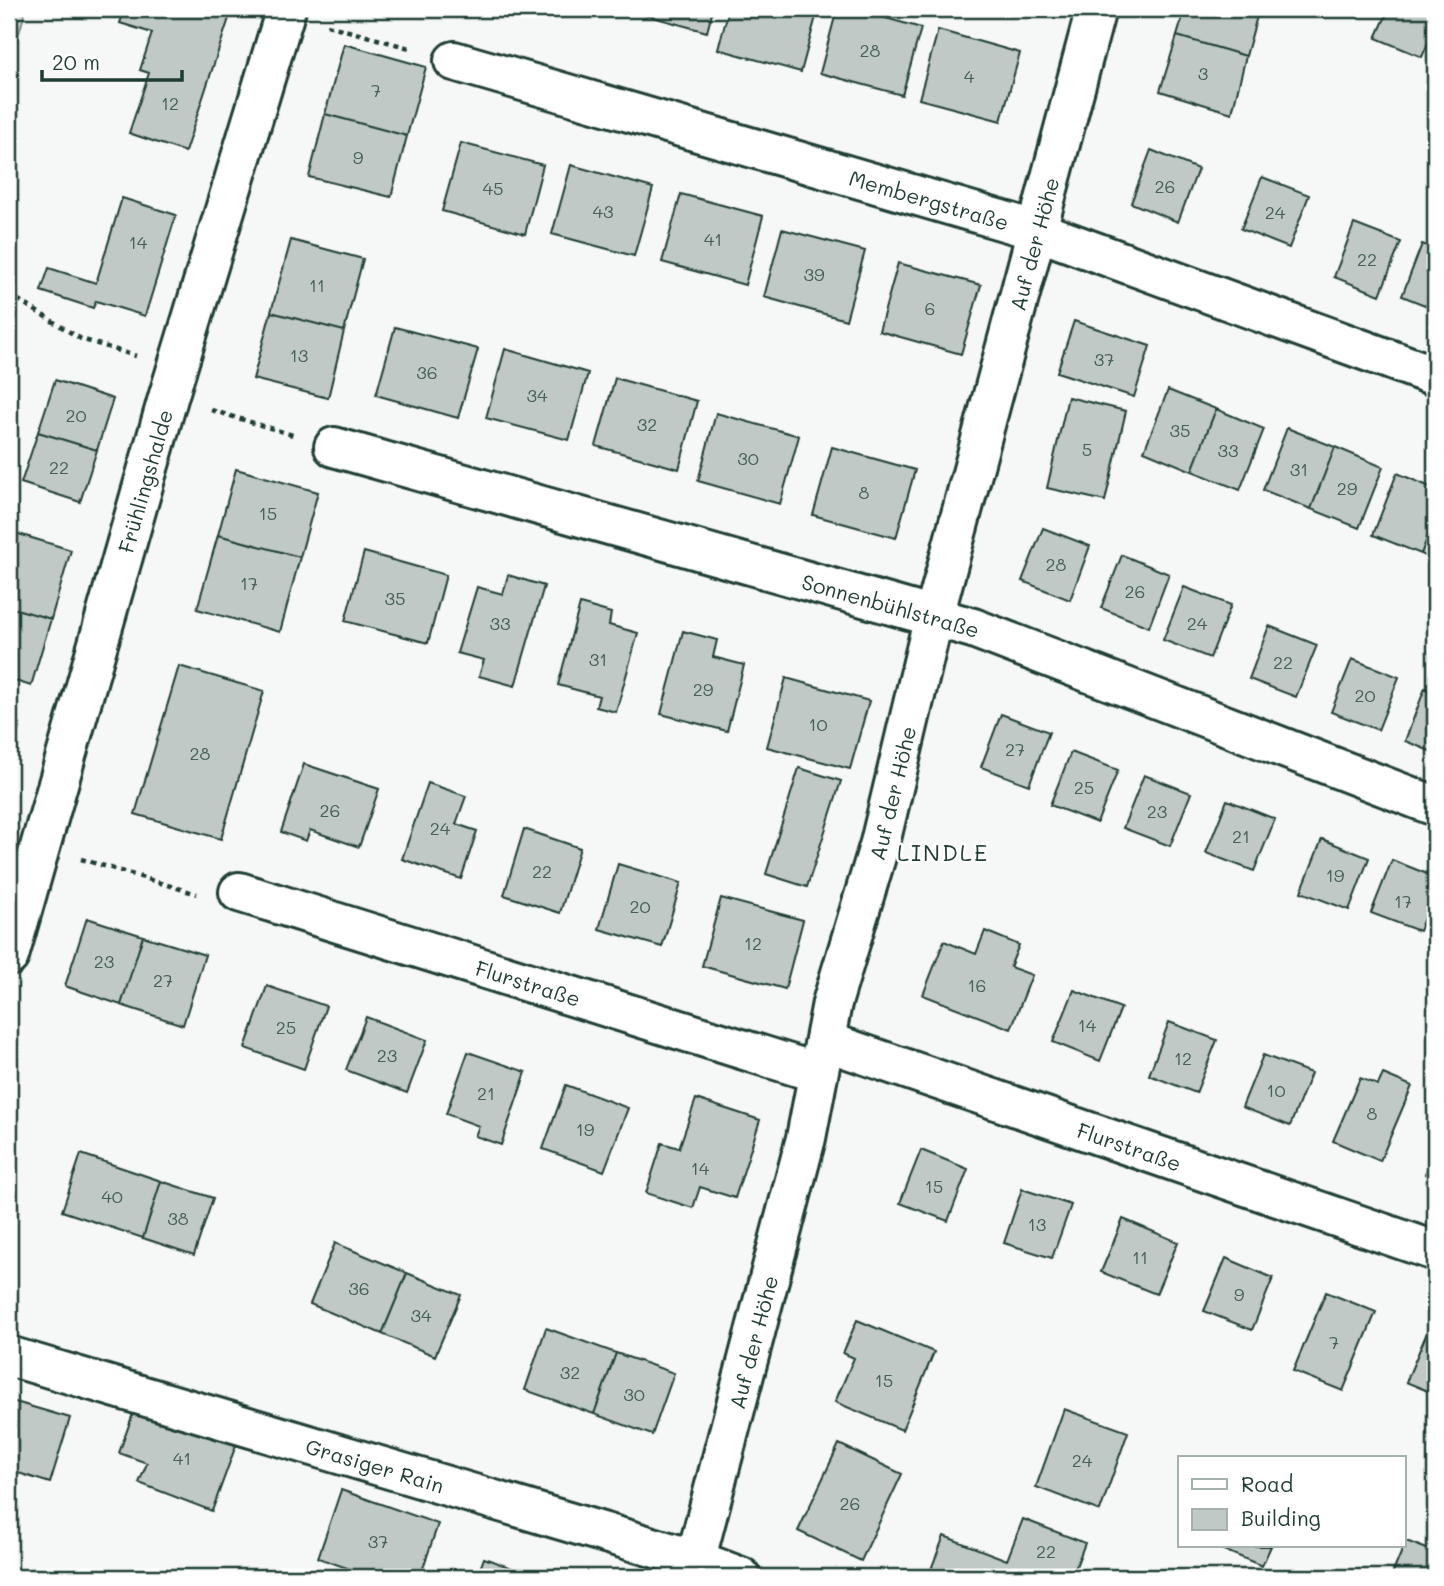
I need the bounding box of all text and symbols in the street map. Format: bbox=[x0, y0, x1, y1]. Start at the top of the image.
scale bar bbox=[42, 38, 182, 82]
house number: 28 bbox=[860, 38, 881, 62]
text: 20 m bbox=[52, 48, 100, 75]
house number: 3 bbox=[1198, 61, 1208, 85]
house number: 4 bbox=[964, 64, 975, 88]
house number: 7 bbox=[371, 78, 381, 102]
house number: 12 bbox=[161, 91, 179, 115]
house number: 9 bbox=[353, 145, 364, 169]
street label: Membergstraße bbox=[846, 163, 1012, 235]
street label: Auf der Höhe bbox=[1003, 174, 1064, 313]
house number: 26 bbox=[1155, 174, 1175, 198]
house number: 45 bbox=[482, 176, 504, 200]
house number: 43 bbox=[592, 199, 614, 223]
house number: 24 bbox=[1265, 200, 1286, 224]
house number: 41 bbox=[704, 227, 722, 251]
house number: 14 bbox=[129, 230, 148, 254]
house number: 22 bbox=[1357, 247, 1377, 271]
house number: 39 bbox=[803, 262, 825, 286]
house number: 11 bbox=[309, 273, 325, 297]
house number: 6 bbox=[925, 296, 935, 320]
house number: 13 bbox=[290, 343, 308, 367]
house number: 37 bbox=[1094, 347, 1114, 371]
house number: 36 bbox=[416, 360, 438, 384]
house number: 34 bbox=[526, 383, 548, 407]
house number: 20 bbox=[65, 403, 87, 427]
street label: Frühlingshalde bbox=[111, 406, 178, 556]
house number: 32 bbox=[637, 412, 657, 436]
house number: 35 bbox=[1169, 418, 1191, 442]
house number: 5 bbox=[1082, 437, 1092, 461]
house number: 33 bbox=[1217, 438, 1239, 462]
house number: 30 bbox=[737, 446, 759, 470]
house number: 22 bbox=[49, 455, 69, 479]
house number: 31 bbox=[1290, 457, 1308, 481]
house number: 29 bbox=[1337, 476, 1358, 500]
house number: 8 bbox=[859, 480, 870, 504]
house number: 15 bbox=[259, 501, 277, 525]
house number: 28 bbox=[1046, 552, 1067, 576]
street label: Sonnenbühlstraße bbox=[799, 567, 984, 643]
house number: 17 bbox=[240, 571, 258, 595]
house number: 26 bbox=[1125, 579, 1145, 603]
house number: 35 bbox=[384, 586, 406, 610]
house number: 33 bbox=[489, 611, 511, 635]
house number: 24 bbox=[1187, 611, 1208, 635]
house number: 31 bbox=[589, 647, 607, 671]
house number: 22 bbox=[1273, 650, 1293, 674]
house number: 29 bbox=[693, 677, 714, 701]
house number: 20 bbox=[1354, 683, 1376, 707]
house number: 10 bbox=[808, 712, 828, 736]
street label: Auf der Höhe bbox=[862, 723, 921, 863]
house number: 27 bbox=[1005, 737, 1025, 761]
house number: 28 bbox=[190, 741, 211, 765]
house number: 25 bbox=[1074, 775, 1094, 799]
house number: 26 bbox=[320, 798, 340, 822]
house number: 23 bbox=[1147, 799, 1167, 823]
house number: 24 bbox=[430, 816, 451, 840]
house number: 21 bbox=[1232, 824, 1250, 848]
district label: LINDLE bbox=[897, 837, 989, 867]
house number: 22 bbox=[532, 859, 552, 883]
house number: 19 bbox=[1326, 863, 1345, 887]
house number: 17 bbox=[1394, 889, 1412, 913]
house number: 20 bbox=[629, 894, 651, 918]
house number: 12 bbox=[744, 931, 762, 955]
house number: 23 bbox=[94, 949, 114, 973]
street label: Flurstraße bbox=[472, 953, 584, 1011]
house number: 27 bbox=[153, 968, 173, 992]
house number: 16 bbox=[968, 973, 986, 997]
house number: 14 bbox=[1078, 1013, 1097, 1037]
house number: 25 bbox=[276, 1015, 296, 1039]
house number: 23 bbox=[377, 1043, 397, 1067]
house number: 12 bbox=[1174, 1046, 1192, 1070]
house number: 10 bbox=[1266, 1078, 1286, 1102]
house number: 21 bbox=[477, 1081, 495, 1105]
house number: 8 bbox=[1367, 1101, 1378, 1125]
street label: Flurstraße bbox=[1074, 1115, 1185, 1176]
house number: 19 bbox=[576, 1117, 595, 1141]
house number: 14 bbox=[691, 1156, 710, 1180]
house number: 15 bbox=[925, 1174, 943, 1198]
house number: 40 bbox=[101, 1184, 123, 1208]
house number: 38 bbox=[167, 1206, 189, 1230]
house number: 13 bbox=[1028, 1212, 1046, 1236]
house number: 11 bbox=[1132, 1245, 1148, 1269]
street label: Auf der Höhe bbox=[722, 1272, 783, 1412]
house number: 36 bbox=[348, 1276, 370, 1300]
house number: 9 bbox=[1234, 1282, 1245, 1306]
house number: 34 bbox=[410, 1303, 432, 1327]
house number: 7 bbox=[1329, 1330, 1339, 1354]
house number: 32 bbox=[560, 1360, 580, 1384]
house number: 15 bbox=[875, 1368, 893, 1392]
house number: 30 bbox=[623, 1382, 645, 1406]
street label: Grasiger Rain bbox=[303, 1431, 448, 1498]
house number: 41 bbox=[173, 1446, 191, 1470]
house number: 24 bbox=[1072, 1448, 1093, 1472]
legend bbox=[1178, 1456, 1406, 1548]
text: Road bbox=[1241, 1470, 1293, 1497]
house number: 26 bbox=[840, 1491, 860, 1515]
text: Building bbox=[1241, 1504, 1321, 1531]
house number: 37 bbox=[368, 1529, 388, 1553]
house number: 22 bbox=[1036, 1539, 1056, 1563]

